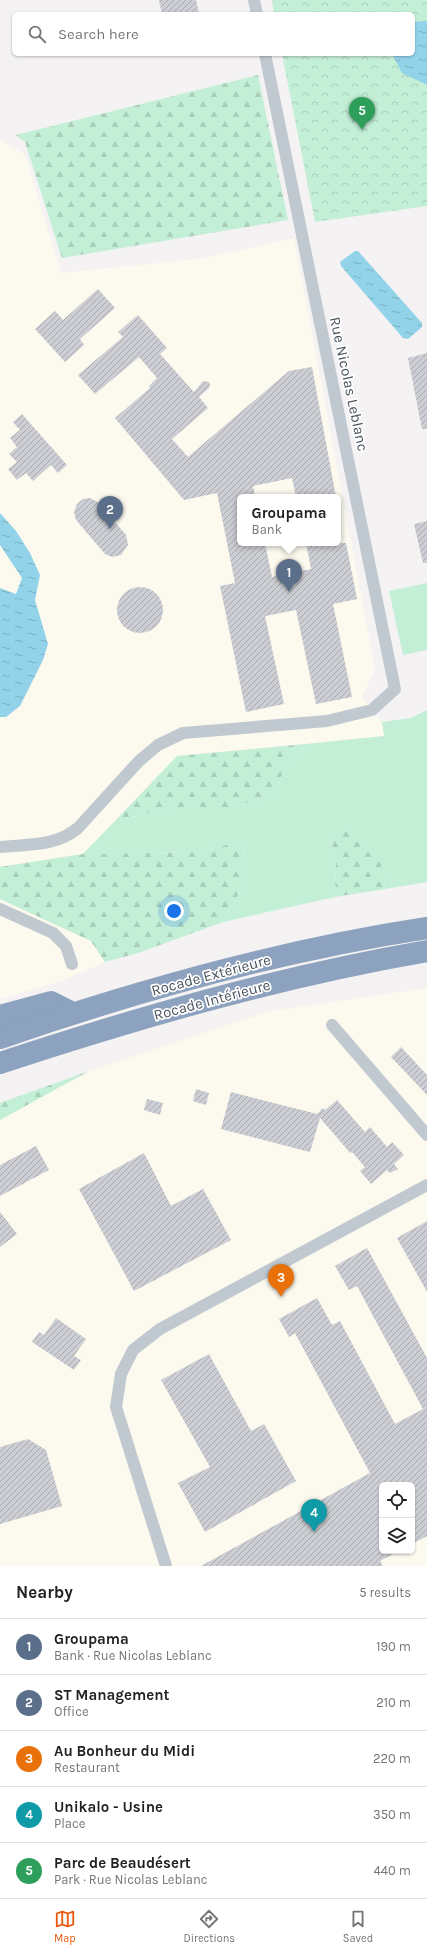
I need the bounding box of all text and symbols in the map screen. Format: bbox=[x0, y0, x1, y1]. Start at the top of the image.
search box bbox=[12, 12, 415, 56]
icon: search bbox=[26, 23, 48, 45]
text: Search here bbox=[58, 25, 139, 43]
pin: 5 bbox=[349, 97, 375, 130]
street label: Rue Nicolas Leblanc bbox=[326, 315, 372, 453]
popup bbox=[237, 494, 341, 546]
pin: 2 bbox=[97, 496, 123, 529]
text: Groupama bbox=[252, 504, 326, 522]
text: Bank bbox=[252, 522, 282, 537]
pin: 1 bbox=[276, 559, 302, 592]
your location bbox=[164, 901, 184, 921]
street label: Rocade Extérieure bbox=[149, 950, 273, 1000]
street label: Rocade Intérieure bbox=[152, 976, 272, 1024]
pin: 3 bbox=[268, 1264, 294, 1297]
map controls bbox=[379, 1482, 415, 1554]
button: locate bbox=[379, 1482, 415, 1518]
pin: 4 bbox=[301, 1499, 327, 1532]
button: layers bbox=[379, 1518, 415, 1554]
text: Nearby bbox=[16, 1582, 73, 1602]
text: 5 results bbox=[359, 1585, 411, 1600]
text: Groupama bbox=[54, 1630, 129, 1648]
text: 1 bbox=[27, 1639, 31, 1654]
text: 190 m bbox=[376, 1639, 411, 1654]
text: Bank · Rue Nicolas Leblanc bbox=[54, 1648, 212, 1663]
text: ST Management bbox=[54, 1686, 169, 1704]
text: 2 bbox=[25, 1695, 33, 1710]
text: 210 m bbox=[376, 1695, 411, 1710]
text: Office bbox=[54, 1704, 89, 1719]
text: Au Bonheur du Midi bbox=[54, 1742, 195, 1760]
text: 3 bbox=[25, 1751, 33, 1766]
text: 220 m bbox=[373, 1751, 411, 1766]
text: Restaurant bbox=[54, 1760, 120, 1775]
text: Unikalo - Usine bbox=[54, 1798, 163, 1816]
text: 4 bbox=[25, 1807, 33, 1822]
text: 350 m bbox=[373, 1807, 411, 1822]
text: Place bbox=[54, 1816, 85, 1831]
text: Parc de Beaudésert bbox=[54, 1854, 191, 1872]
text: 5 bbox=[25, 1863, 33, 1878]
text: 440 m bbox=[374, 1863, 411, 1878]
text: Park · Rue Nicolas Leblanc bbox=[54, 1872, 208, 1887]
tab: Map bbox=[54, 1908, 76, 1945]
tab: Directions bbox=[183, 1908, 235, 1945]
tab: Saved bbox=[343, 1908, 373, 1945]

